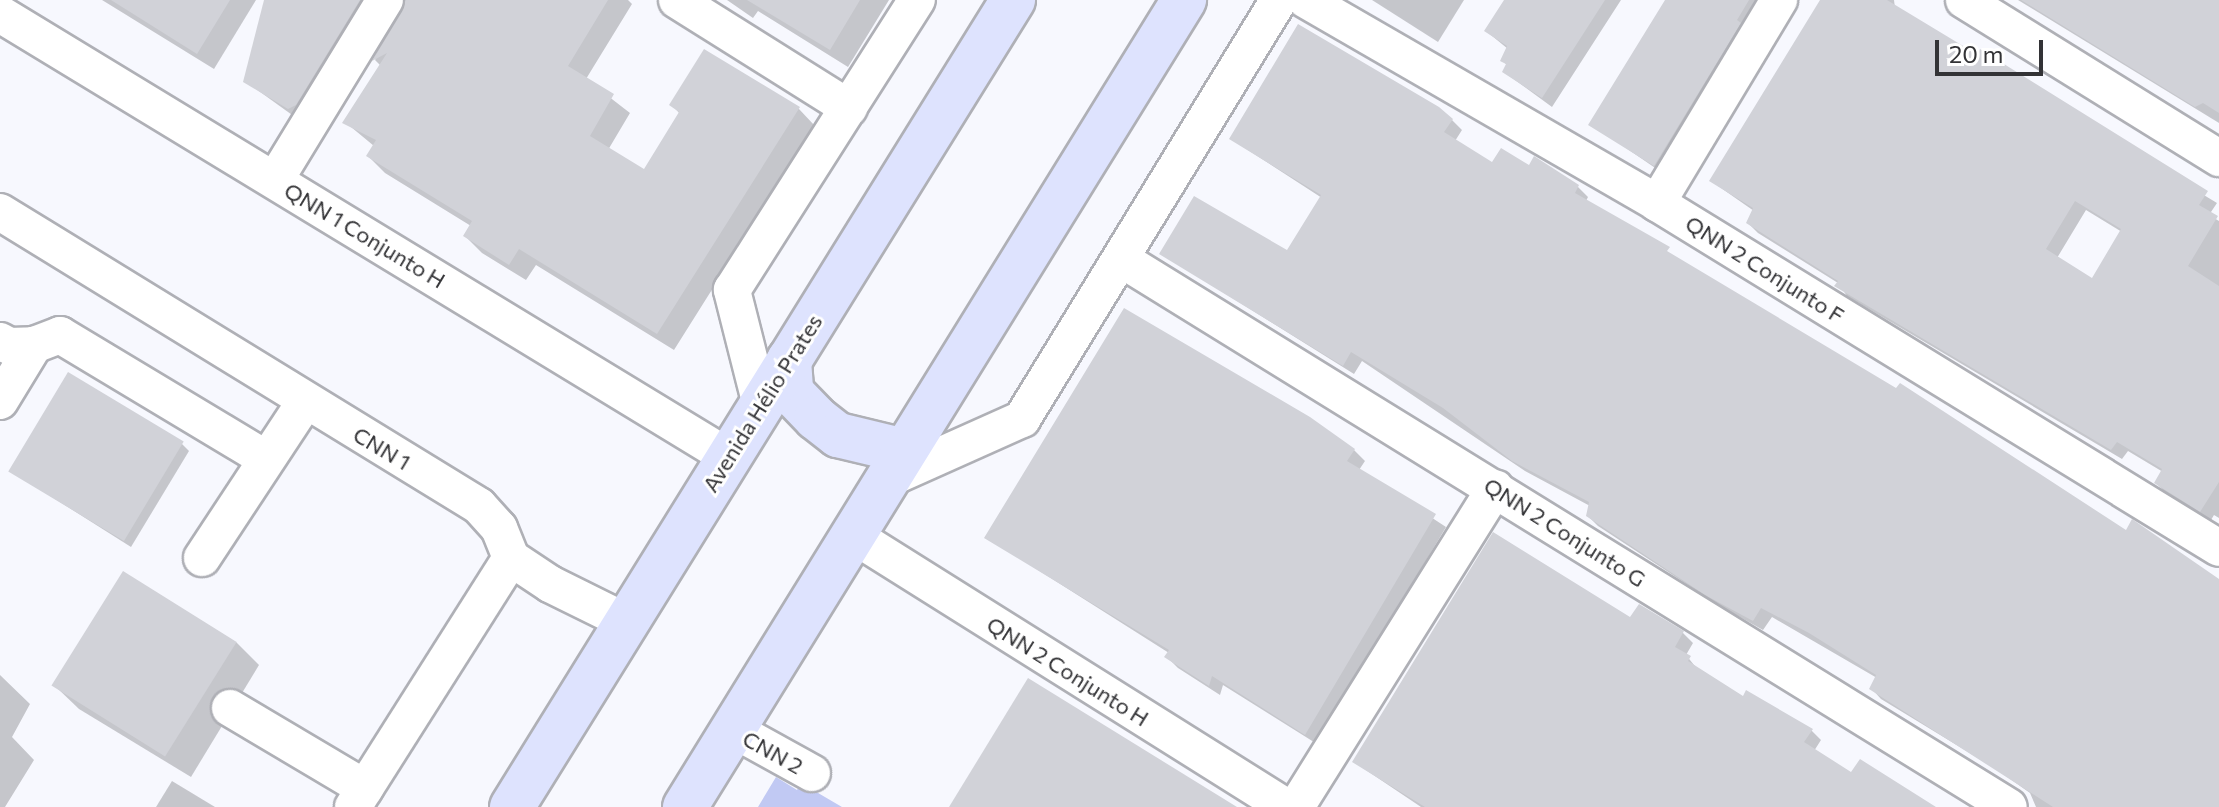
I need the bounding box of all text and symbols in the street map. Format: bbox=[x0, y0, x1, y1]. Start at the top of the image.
scale bar bbox=[1939, 24, 2047, 74]
text: 20 m bbox=[1949, 39, 2003, 68]
street label: QNN 1 Conjunto H bbox=[280, 177, 450, 293]
street label: QNN 2 Conjunto F bbox=[1681, 210, 1849, 328]
street label: Avenida Hélio Prates bbox=[697, 309, 827, 497]
street label: CNN 1 bbox=[349, 421, 415, 475]
street label: QNN 2 Conjunto G bbox=[1479, 472, 1651, 592]
street label: QNN 2 Conjunto H bbox=[982, 611, 1154, 731]
street label: CNN 2 bbox=[738, 725, 808, 779]

